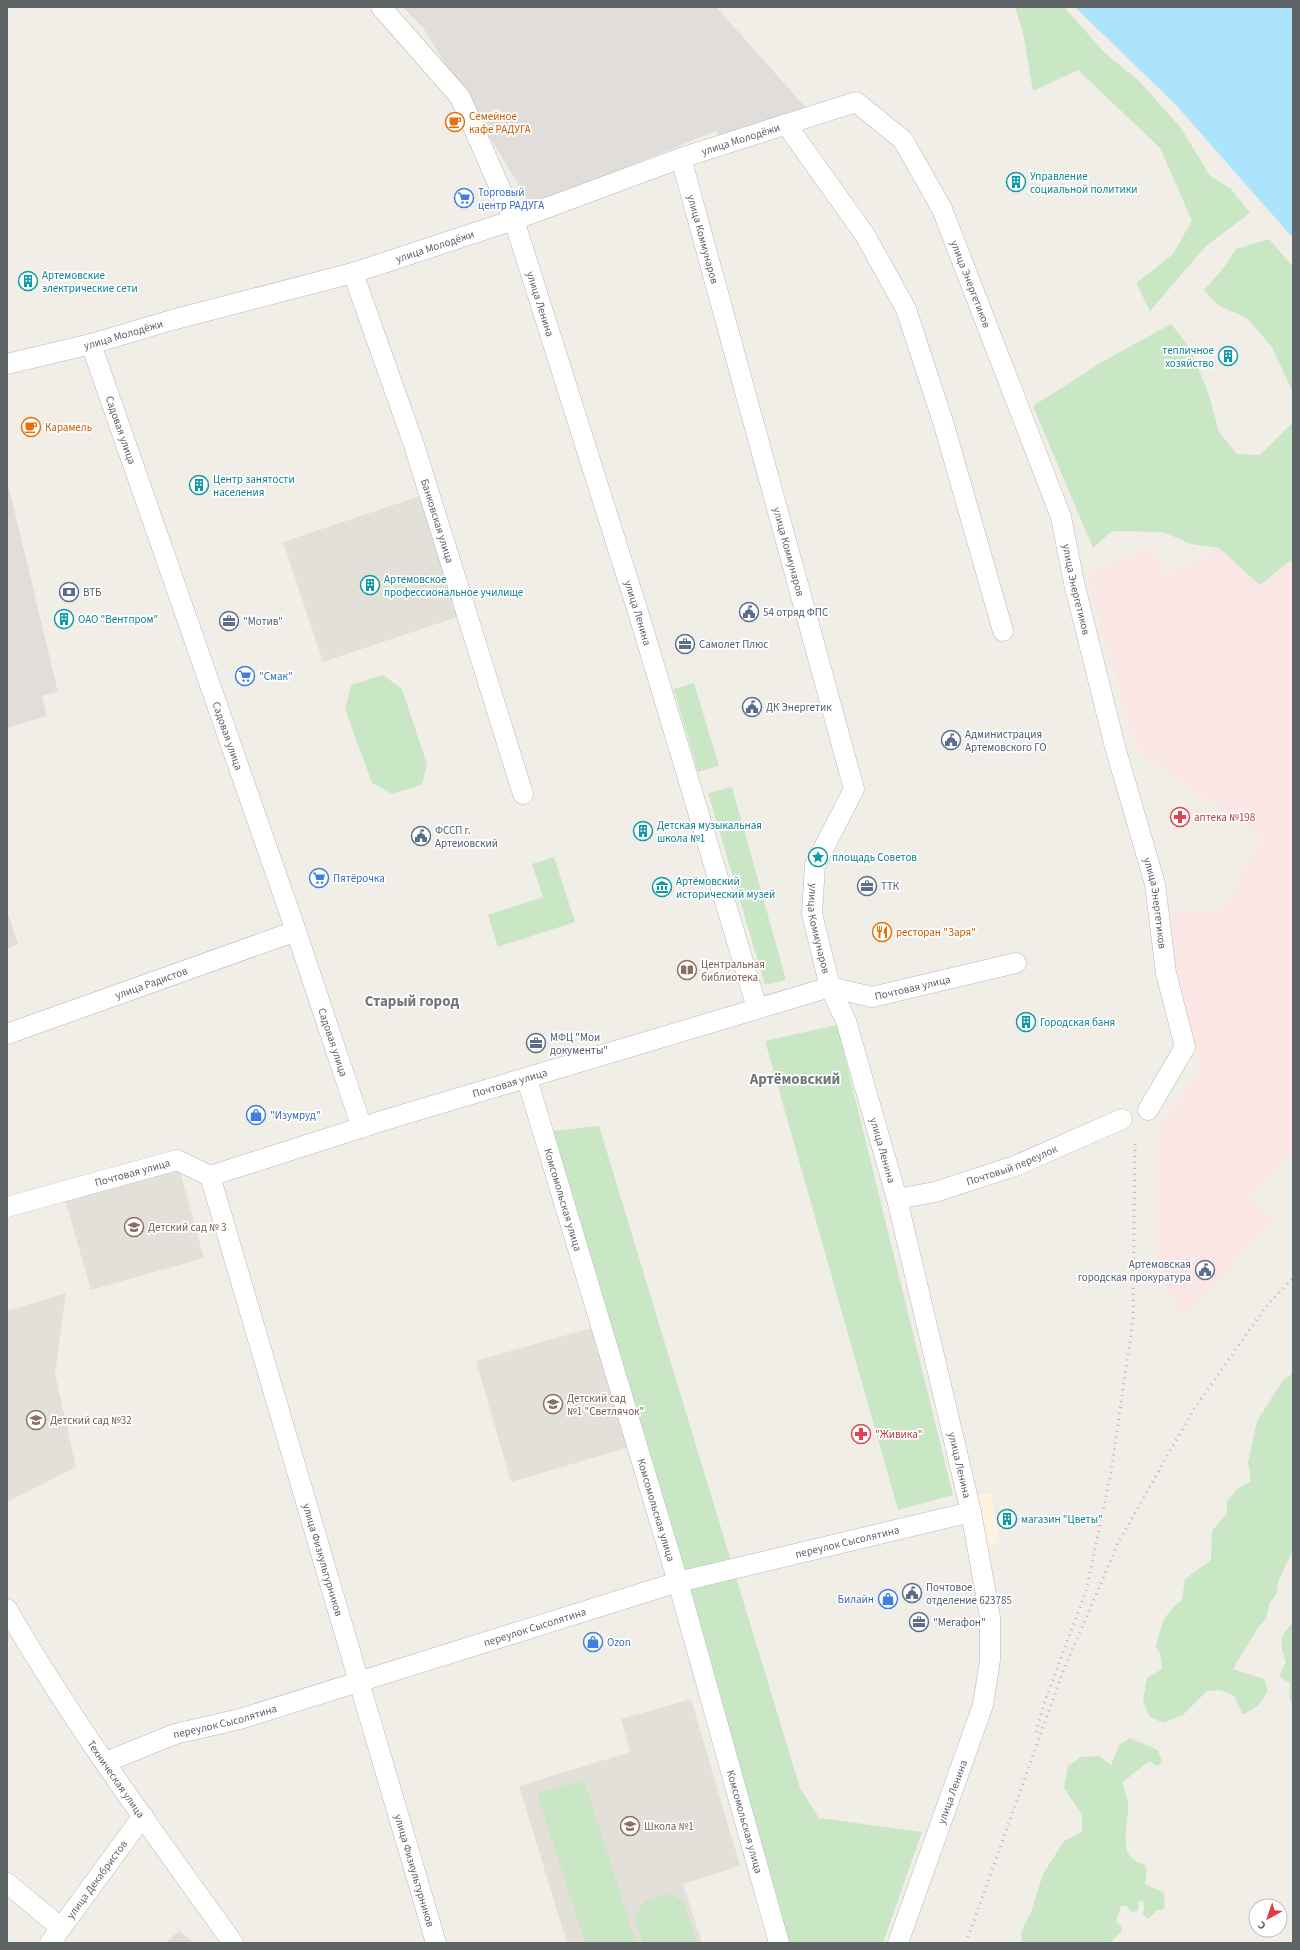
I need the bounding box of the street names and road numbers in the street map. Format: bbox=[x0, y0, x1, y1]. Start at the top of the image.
street label: улица Молодёжи bbox=[699, 120, 782, 159]
street label: улица Коммунаров bbox=[683, 193, 722, 286]
street label: улица Молодёжи bbox=[394, 227, 476, 266]
street label: улица Энергетиков bbox=[947, 238, 994, 330]
street label: улица Ленина bbox=[523, 269, 557, 338]
street label: улица Молодёжи bbox=[82, 316, 165, 353]
street label: Садовая улица bbox=[102, 394, 139, 466]
street label: Банковская улица bbox=[417, 477, 457, 565]
street label: улица Коммунаров bbox=[769, 505, 808, 598]
street label: улица Энергетиков bbox=[1058, 543, 1094, 637]
street label: улица Ленина bbox=[620, 578, 655, 647]
street label: Садовая улица bbox=[208, 700, 246, 772]
street label: улица Энергетиков bbox=[1140, 856, 1170, 950]
street label: улица Коммунаров bbox=[804, 883, 834, 976]
street label: улица Радистов bbox=[113, 963, 190, 1003]
street label: Почтовая улица bbox=[873, 972, 952, 1004]
street label: Садовая улица bbox=[314, 1006, 351, 1079]
street label: Почтовая улица bbox=[471, 1065, 549, 1101]
street label: улица Ленина bbox=[866, 1116, 899, 1185]
street label: Почтовый переулок bbox=[964, 1141, 1060, 1189]
street label: Комсомольская улица bbox=[540, 1147, 585, 1253]
street label: Почтовая улица bbox=[93, 1155, 172, 1190]
street label: улица Ленина bbox=[944, 1430, 974, 1500]
street label: Комсомольская улица bbox=[633, 1457, 678, 1563]
street label: улица Физкультурников bbox=[299, 1502, 346, 1618]
street label: переулок Сысолятина bbox=[794, 1522, 901, 1562]
street label: переулок Сысолятина bbox=[482, 1604, 588, 1650]
street label: переулок Сысолятина bbox=[172, 1701, 279, 1742]
street label: Техническая улица bbox=[84, 1737, 148, 1821]
street label: улица Ленина bbox=[934, 1758, 971, 1826]
street label: Комсомольская улица bbox=[723, 1768, 766, 1875]
street label: улица Физкультурников bbox=[390, 1813, 438, 1929]
street label: улица Декабристов bbox=[63, 1837, 131, 1922]

